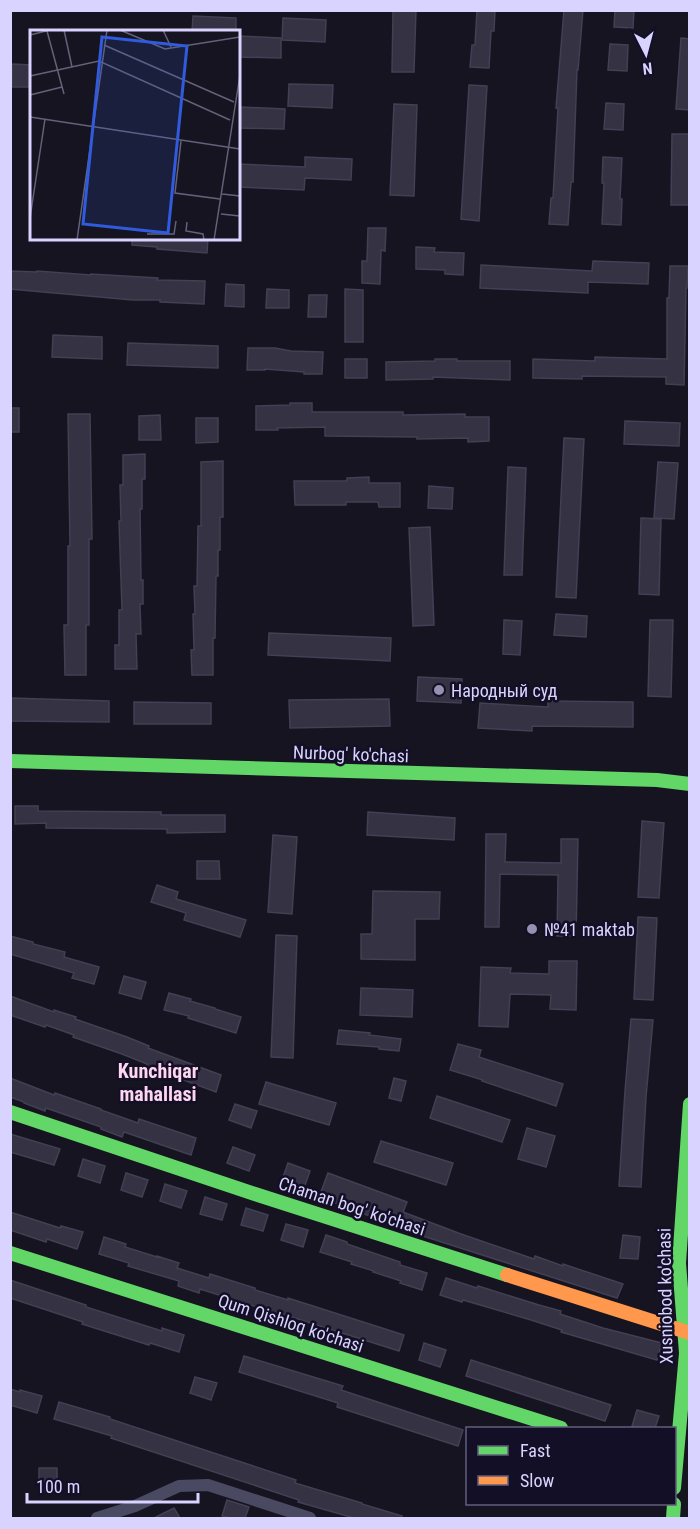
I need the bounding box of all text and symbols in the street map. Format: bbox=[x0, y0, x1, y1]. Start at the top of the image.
north arrow bbox=[616, 24, 676, 84]
inset map bbox=[30, 30, 240, 240]
text: N bbox=[642, 58, 653, 78]
place label: Народный суд bbox=[451, 680, 558, 701]
marker: Народный суд bbox=[432, 683, 446, 697]
street label: Nurbog' ko'chasi bbox=[293, 741, 409, 767]
place label: №41 maktab bbox=[544, 919, 635, 940]
marker: №41 maktab bbox=[525, 922, 539, 936]
district label: Kunchiqar mahallasi bbox=[118, 1059, 199, 1106]
street label: Chaman bog' ko'chasi bbox=[276, 1172, 428, 1240]
street label: Xusniobod ko'chasi bbox=[653, 1228, 677, 1364]
street label: Qum Qishloq ko'chasi bbox=[216, 1290, 366, 1356]
legend bbox=[466, 1427, 676, 1505]
text: Fast bbox=[520, 1440, 551, 1461]
scale bar bbox=[27, 1466, 198, 1504]
text: Slow bbox=[520, 1470, 555, 1491]
text: 100 m bbox=[36, 1476, 80, 1497]

